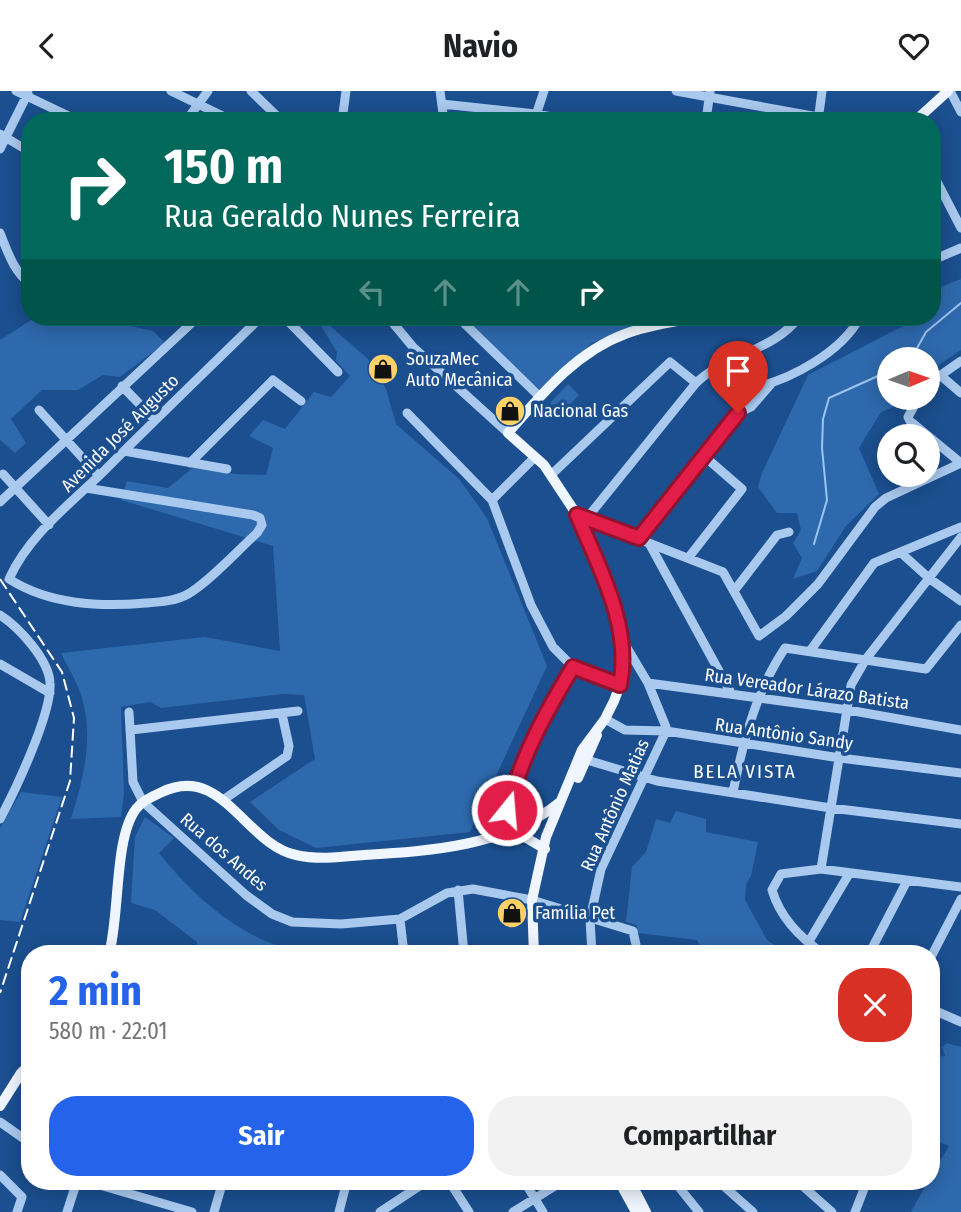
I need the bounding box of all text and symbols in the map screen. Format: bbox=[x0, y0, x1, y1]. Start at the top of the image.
icon: back bbox=[28, 27, 66, 65]
text: Navio bbox=[443, 27, 518, 65]
icon: heart bbox=[895, 27, 933, 65]
text: 150 m bbox=[164, 137, 283, 196]
icon: right bbox=[49, 140, 140, 231]
text: Rua Geraldo Nunes Ferreira bbox=[164, 197, 521, 235]
icon: left bbox=[353, 273, 391, 311]
icon: ahead bbox=[426, 273, 464, 311]
icon: ahead bbox=[499, 273, 537, 311]
icon: right bbox=[572, 273, 610, 311]
pin bbox=[708, 341, 768, 413]
north arrow bbox=[877, 347, 940, 409]
map controls bbox=[877, 347, 940, 487]
place label: SouzaMec Auto Mecânica bbox=[406, 348, 513, 391]
shop icon: SouzaMec Auto Mecânica bbox=[366, 352, 400, 386]
icon: arrive bbox=[719, 352, 757, 390]
street label: Avenida José Augusto bbox=[57, 370, 183, 496]
shop icon: Nacional Gas bbox=[493, 394, 527, 428]
place label: Nacional Gas bbox=[533, 400, 629, 422]
button: search bbox=[877, 424, 940, 487]
street label: Rua Vereador Lárazo Batista bbox=[703, 664, 911, 714]
street label: Rua Antônio Sandy bbox=[714, 713, 854, 755]
street label: Rua Antônio Matias bbox=[576, 735, 654, 875]
district label: BELA VISTA bbox=[693, 760, 797, 783]
position arrow bbox=[470, 773, 544, 847]
street label: Rua dos Andes bbox=[176, 808, 272, 896]
shop icon: Família Pet bbox=[495, 896, 529, 930]
place label: Família Pet bbox=[535, 902, 615, 924]
text: 2 min bbox=[49, 966, 142, 1016]
button: close bbox=[838, 968, 912, 1042]
text: 580 m · 22:01 bbox=[49, 1017, 167, 1045]
button: Sair bbox=[49, 1096, 474, 1176]
button: Compartilhar bbox=[488, 1096, 912, 1176]

